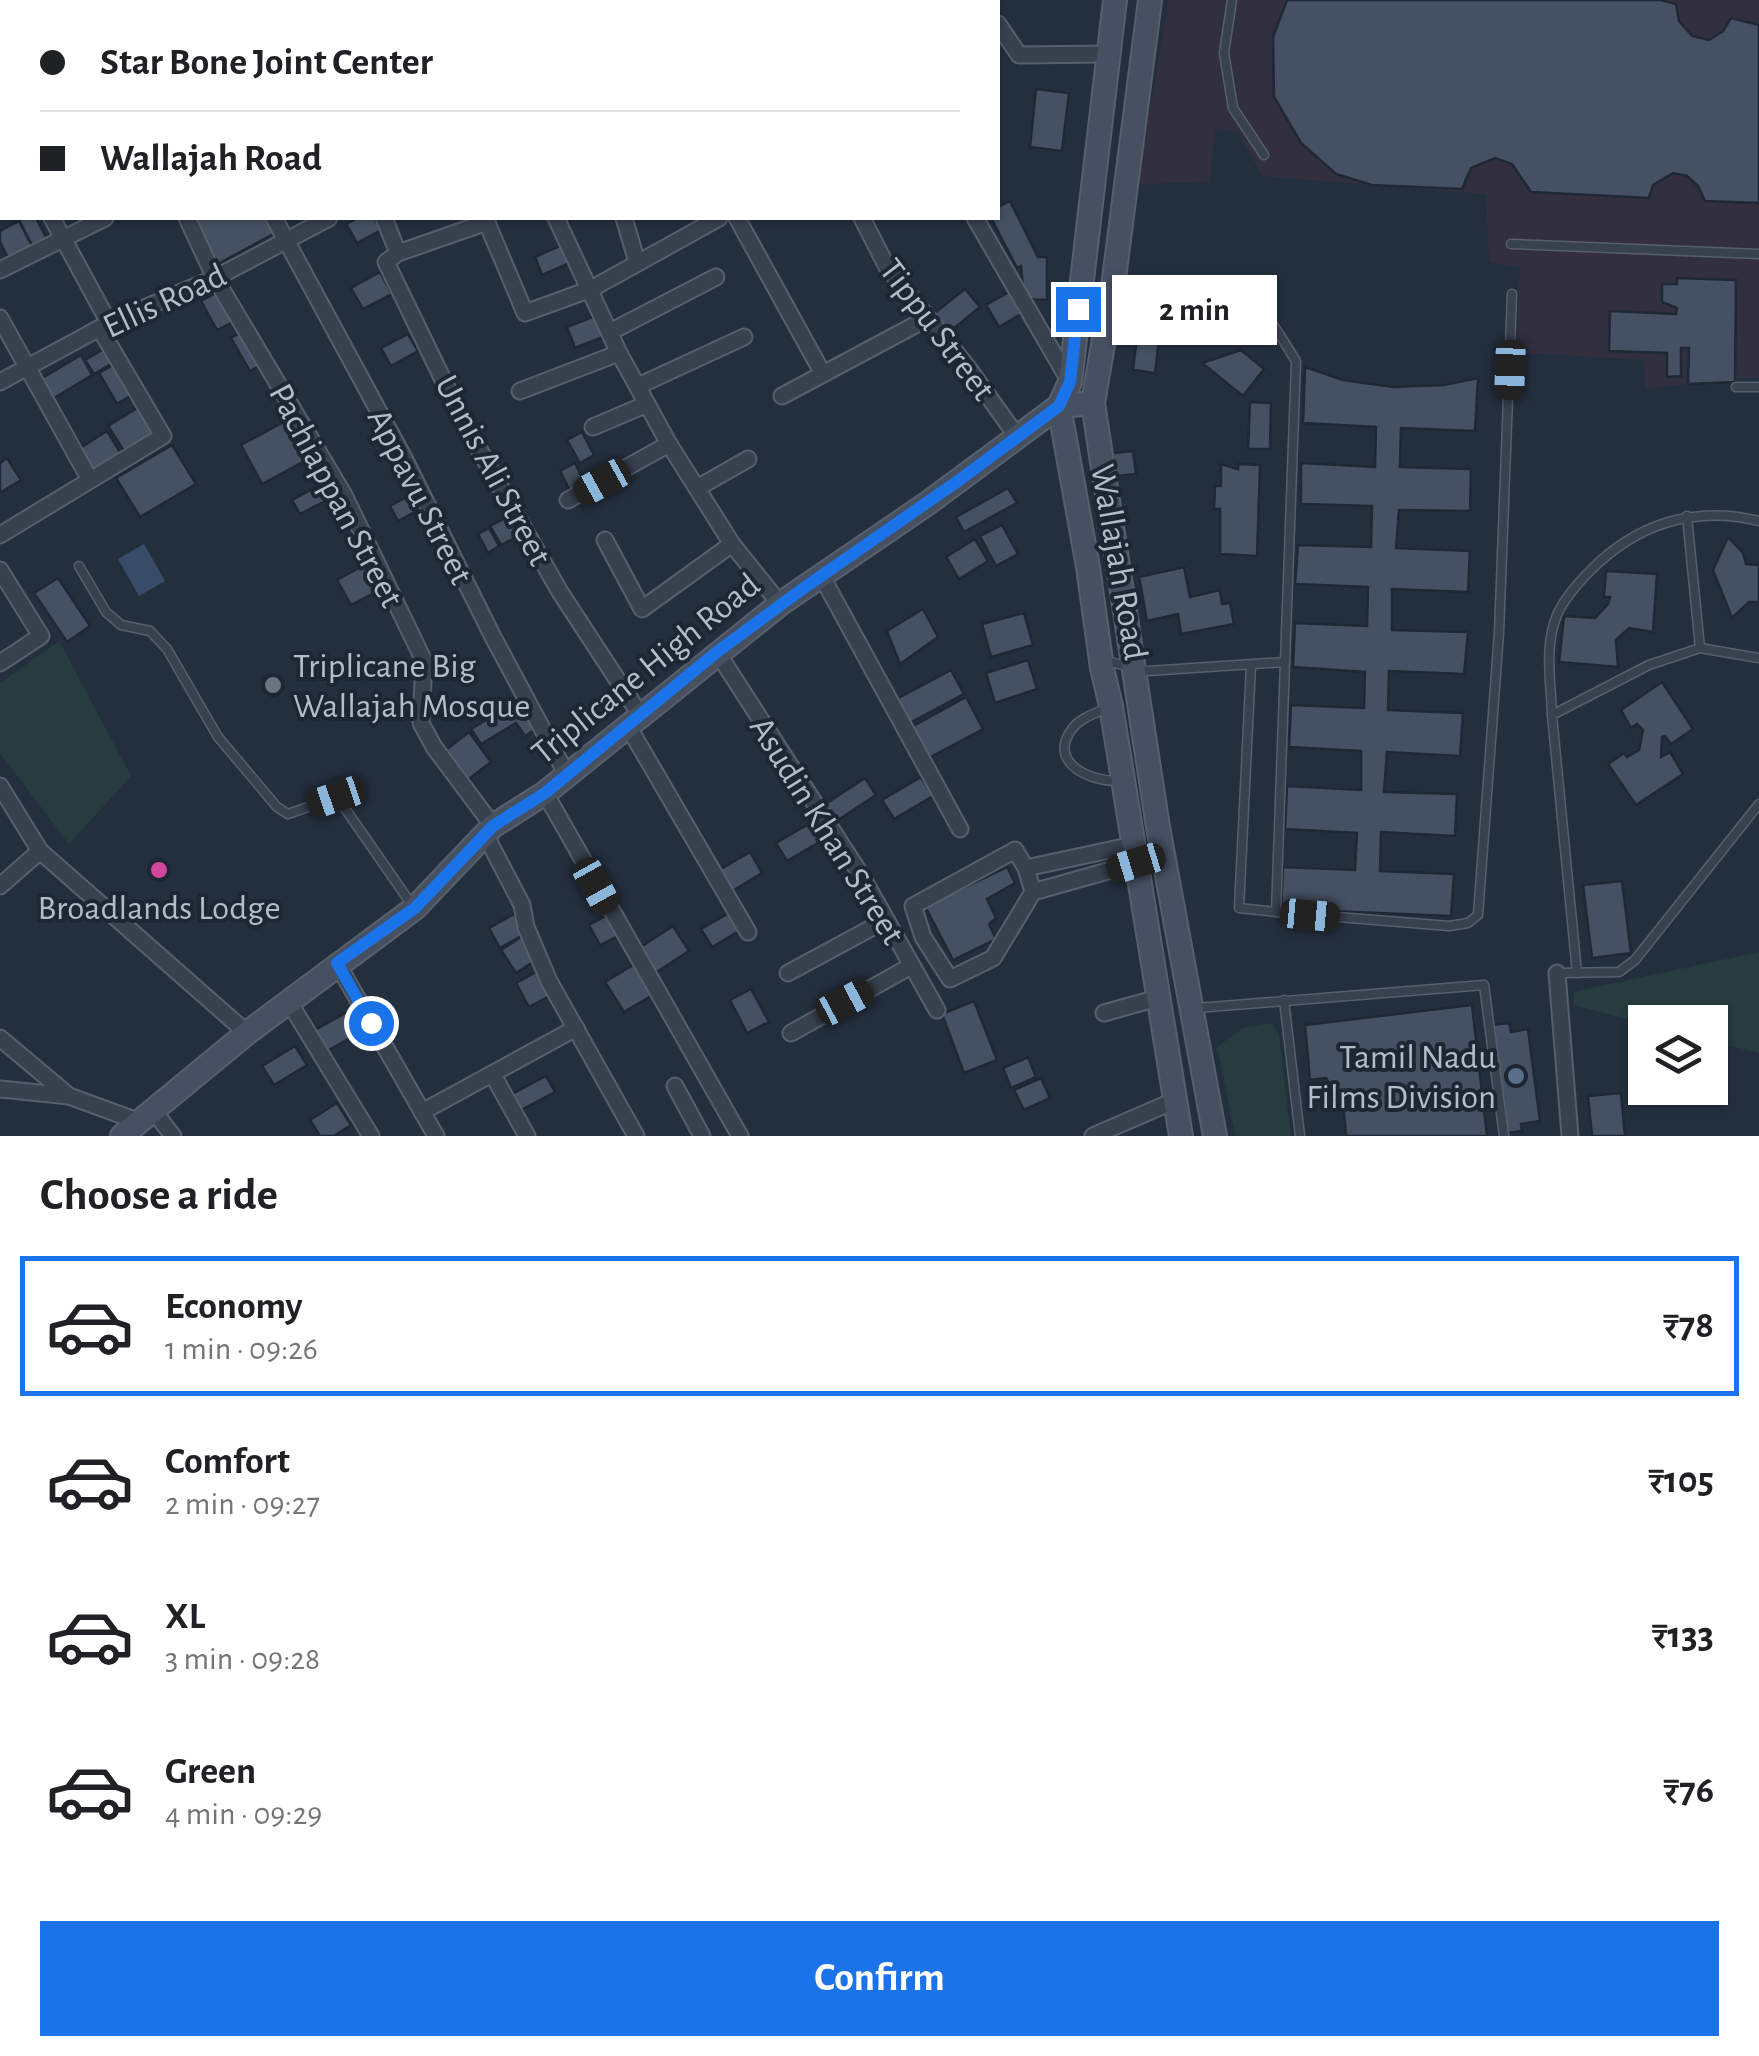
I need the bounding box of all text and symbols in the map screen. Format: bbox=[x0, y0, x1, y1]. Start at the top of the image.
text: Star Bone Joint Center bbox=[100, 44, 433, 82]
text: Wallajah Road bbox=[100, 140, 322, 178]
street label: Tippu Street bbox=[872, 253, 1001, 407]
street label: Ellis Road bbox=[98, 258, 231, 345]
callout: 2 min bbox=[1113, 274, 1278, 344]
route end bbox=[1056, 287, 1101, 332]
text: 2 min bbox=[1159, 294, 1230, 326]
car bbox=[1494, 339, 1526, 401]
street label: Unnis Ali Street bbox=[428, 370, 557, 571]
street label: Pachiappan Street bbox=[262, 378, 409, 613]
street label: Appavu Street bbox=[361, 403, 479, 590]
car bbox=[568, 454, 636, 510]
street label: Wallajah Road bbox=[1084, 462, 1153, 663]
street label: Triplicane High Road bbox=[526, 567, 766, 771]
place label: Triplicane Big Wallajah Mosque bbox=[293, 649, 530, 724]
marker: Triplicane Big Wallajah Mosque bbox=[262, 674, 284, 696]
street label: Asudin Khan Street bbox=[743, 711, 911, 951]
car bbox=[303, 773, 369, 821]
car bbox=[1103, 840, 1169, 886]
car bbox=[568, 852, 624, 920]
marker: Broadlands Lodge bbox=[148, 859, 170, 881]
place label: Broadlands Lodge bbox=[37, 891, 281, 926]
car bbox=[1279, 897, 1341, 933]
car bbox=[811, 975, 879, 1029]
route start bbox=[349, 1001, 394, 1046]
map controls bbox=[1628, 1005, 1728, 1105]
button: layers bbox=[1628, 1005, 1728, 1105]
place label: Tamil Nadu Films Division bbox=[1306, 1040, 1496, 1115]
marker: Tamil Nadu Films Division bbox=[1505, 1065, 1527, 1087]
text: Choose a ride bbox=[40, 1173, 278, 1218]
icon: car bbox=[45, 1281, 135, 1371]
text: Economy bbox=[165, 1288, 303, 1326]
text: ₹78 bbox=[1663, 1307, 1714, 1345]
text: 1 min · 09:26 bbox=[165, 1333, 318, 1365]
icon: car bbox=[45, 1436, 135, 1526]
text: Comfort bbox=[165, 1443, 290, 1481]
text: ₹105 bbox=[1648, 1462, 1714, 1500]
text: 2 min · 09:27 bbox=[165, 1488, 320, 1520]
icon: car bbox=[45, 1591, 135, 1681]
text: XL bbox=[165, 1598, 205, 1636]
text: ₹133 bbox=[1652, 1617, 1714, 1655]
text: 3 min · 09:28 bbox=[165, 1643, 320, 1675]
icon: car bbox=[45, 1746, 135, 1836]
text: Green bbox=[165, 1753, 256, 1791]
text: ₹76 bbox=[1663, 1772, 1714, 1810]
text: 4 min · 09:29 bbox=[165, 1798, 322, 1830]
button: Confirm bbox=[40, 1921, 1719, 2036]

